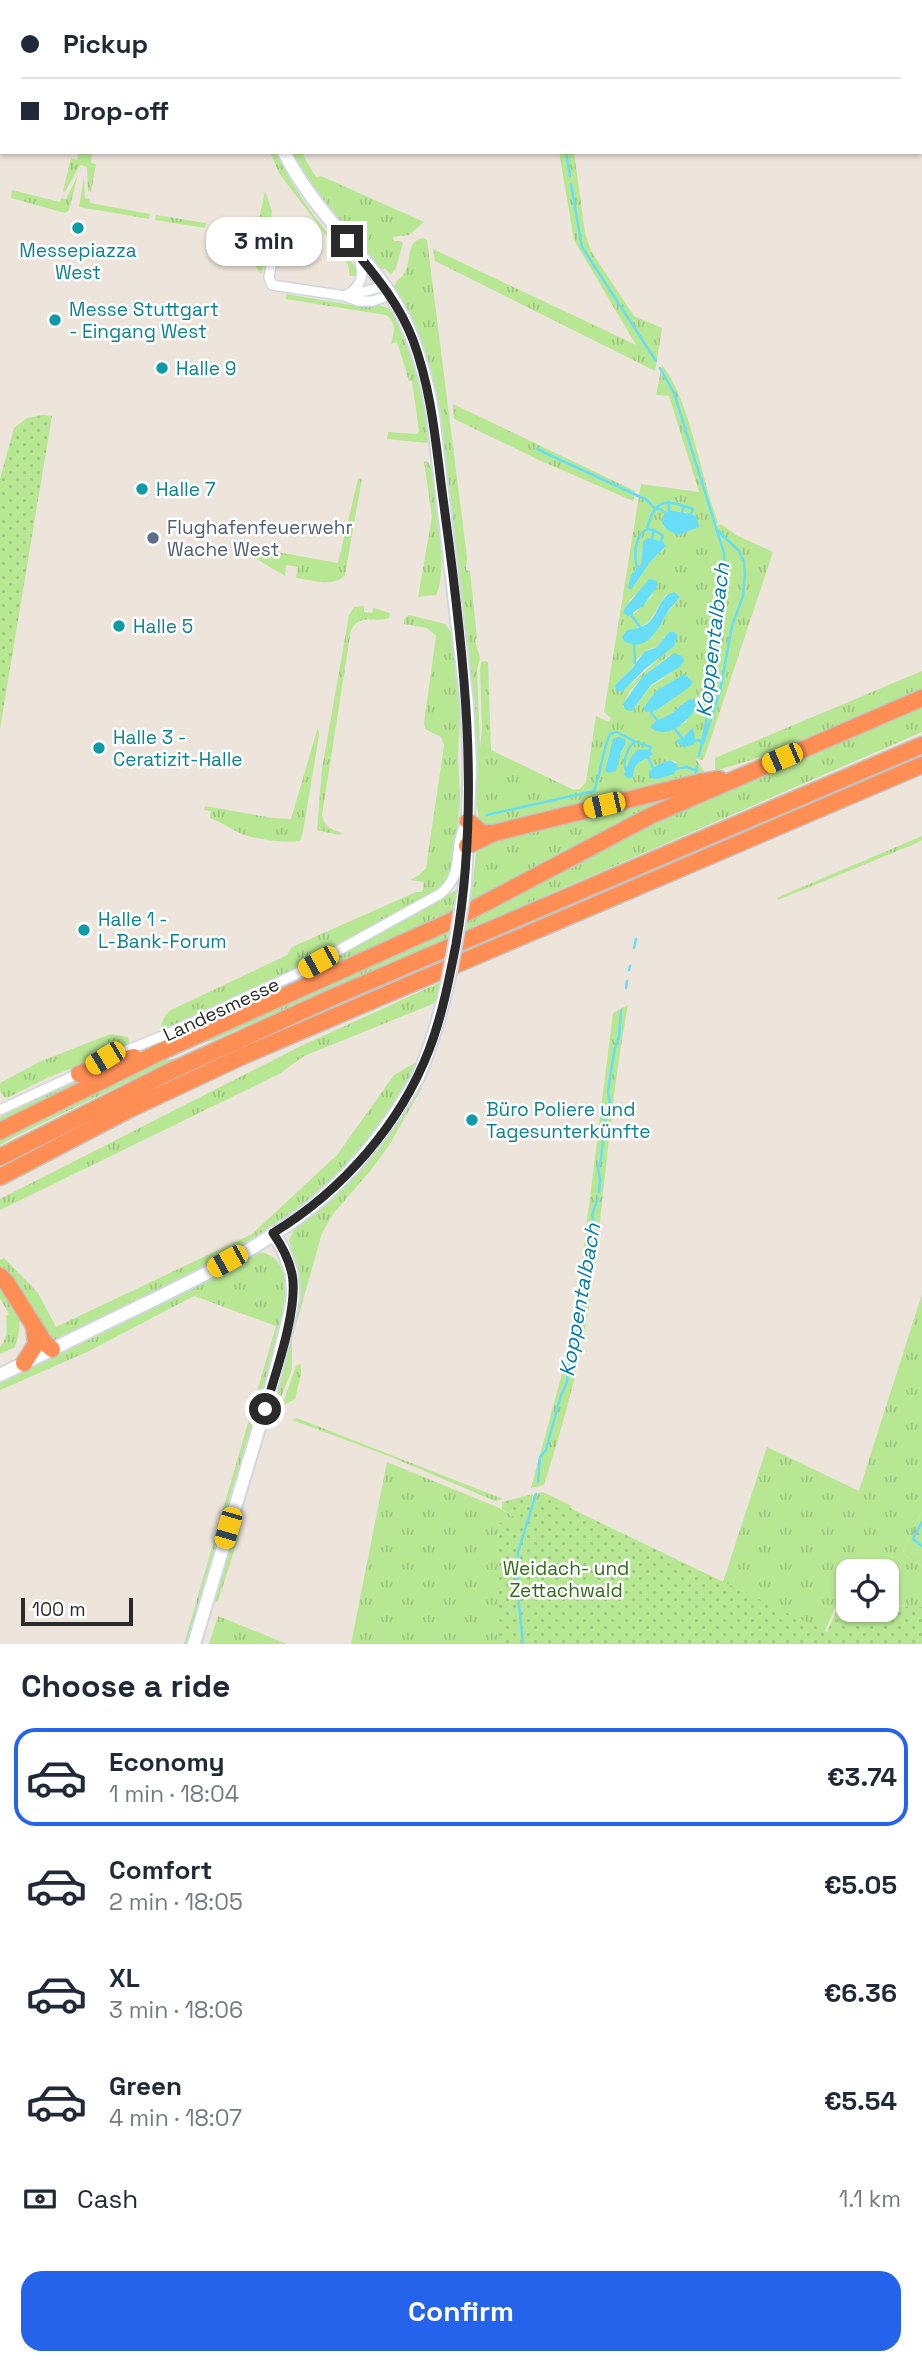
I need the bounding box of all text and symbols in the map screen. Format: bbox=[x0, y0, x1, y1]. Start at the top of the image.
text: Pickup bbox=[63, 27, 148, 61]
text: Drop-off bbox=[63, 94, 169, 128]
callout: 3 min bbox=[207, 216, 322, 266]
marker: Messepiazza West bbox=[70, 220, 86, 236]
route end bbox=[331, 225, 363, 257]
text: 3 min bbox=[234, 226, 294, 256]
place label: Messepiazza West bbox=[19, 238, 137, 285]
place label: Messe Stuttgart - Eingang West bbox=[69, 297, 219, 344]
marker: Messe Stuttgart - Eingang West bbox=[47, 312, 63, 328]
place label: Halle 9 bbox=[176, 356, 236, 381]
marker: Halle 9 bbox=[154, 360, 170, 376]
place label: Halle 7 bbox=[156, 477, 216, 502]
marker: Halle 7 bbox=[134, 481, 150, 497]
place label: Flughafenfeuerwehr Wache West bbox=[167, 515, 353, 562]
marker: Flughafenfeuerwehr Wache West bbox=[145, 530, 161, 546]
water label: Koppentalbach bbox=[690, 560, 735, 718]
place label: Halle 5 bbox=[133, 614, 193, 639]
marker: Halle 5 bbox=[111, 618, 127, 634]
place label: Halle 3 - Ceratizit-Halle bbox=[113, 725, 243, 772]
marker: Halle 3 - Ceratizit-Halle bbox=[91, 740, 107, 756]
car bbox=[759, 740, 806, 776]
car bbox=[582, 790, 627, 820]
place label: Halle 1 - L-Bank-Forum bbox=[98, 907, 227, 954]
marker: Halle 1 - L-Bank-Forum bbox=[76, 922, 92, 938]
car bbox=[295, 943, 342, 981]
street label: Landesmesse bbox=[159, 972, 283, 1047]
car bbox=[82, 1038, 129, 1078]
place label: Büro Poliere und Tagesunterkünfte bbox=[486, 1097, 650, 1144]
marker: Büro Poliere und Tagesunterkünfte bbox=[464, 1112, 480, 1128]
water label: Koppentalbach bbox=[553, 1220, 606, 1379]
car bbox=[204, 1242, 251, 1280]
route start bbox=[249, 1393, 281, 1425]
car bbox=[213, 1505, 244, 1551]
park label: Weidach- und Zettachwald bbox=[503, 1556, 629, 1603]
map controls bbox=[836, 1559, 899, 1622]
button: locate bbox=[836, 1559, 899, 1622]
scale bar bbox=[21, 1595, 133, 1627]
text: 100 m bbox=[32, 1597, 86, 1622]
text: Choose a ride bbox=[21, 1666, 231, 1706]
text: Economy bbox=[109, 1745, 225, 1779]
icon: car bbox=[25, 1746, 88, 1809]
text: €3.74 bbox=[827, 1760, 897, 1794]
text: 1 min · 18:04 bbox=[109, 1779, 239, 1809]
text: Comfort bbox=[109, 1853, 212, 1887]
icon: car bbox=[25, 1854, 88, 1917]
text: €5.05 bbox=[824, 1868, 897, 1902]
text: 2 min · 18:05 bbox=[109, 1887, 243, 1917]
text: XL bbox=[109, 1961, 140, 1995]
icon: car bbox=[25, 1962, 88, 2025]
text: €6.36 bbox=[824, 1976, 897, 2010]
text: 3 min · 18:06 bbox=[109, 1995, 243, 2025]
text: Green bbox=[109, 2069, 182, 2103]
icon: car bbox=[25, 2070, 88, 2133]
text: €5.54 bbox=[824, 2084, 897, 2118]
text: 4 min · 18:07 bbox=[109, 2103, 242, 2133]
icon: cash bbox=[21, 2180, 59, 2218]
text: Cash bbox=[77, 2182, 138, 2216]
text: 1.1 km bbox=[839, 2184, 901, 2214]
button: Confirm bbox=[21, 2271, 901, 2351]

